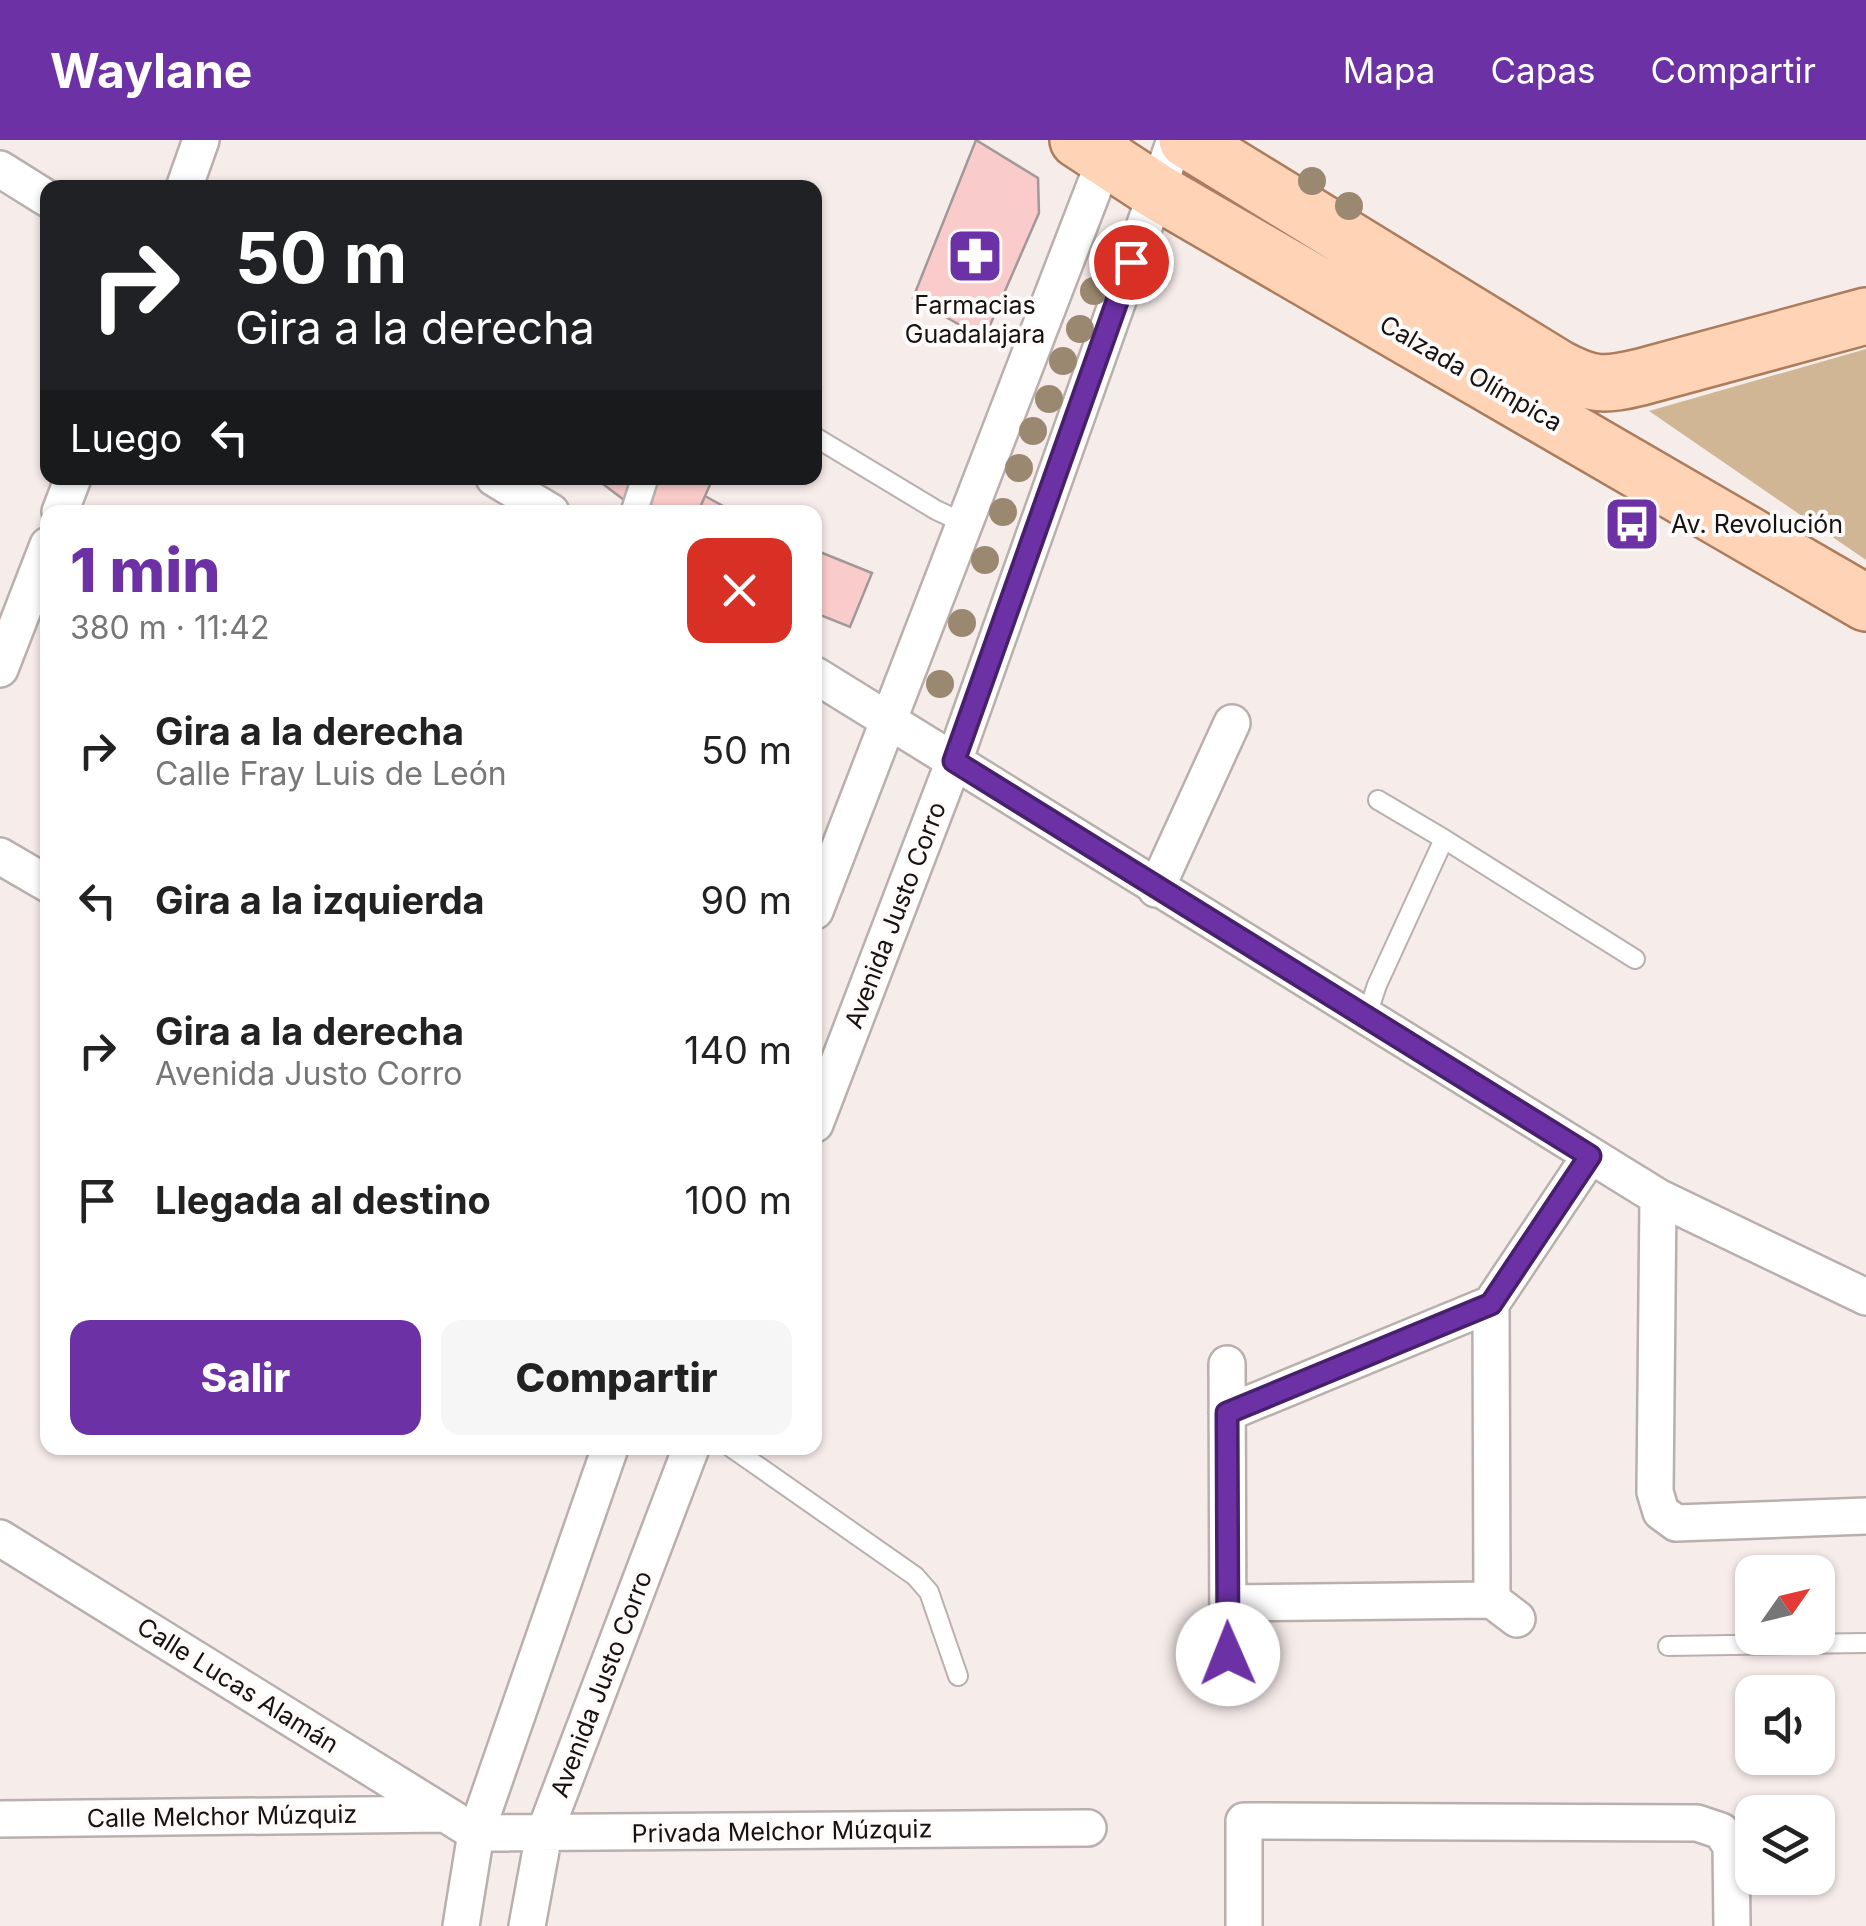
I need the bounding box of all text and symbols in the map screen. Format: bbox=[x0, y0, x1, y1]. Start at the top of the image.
text: Waylane bbox=[50, 41, 252, 100]
text: Mapa bbox=[1343, 49, 1435, 91]
text: Capas bbox=[1490, 49, 1596, 91]
text: Compartir bbox=[1651, 49, 1816, 91]
text: 50 m bbox=[235, 215, 407, 300]
icon: right bbox=[70, 220, 200, 350]
pin bbox=[1089, 220, 1174, 305]
pharmacy icon: Farmacias Guadalajara bbox=[945, 226, 1005, 286]
icon: arrive bbox=[1104, 235, 1159, 290]
place label: Farmacias Guadalajara bbox=[905, 290, 1045, 349]
text: Gira a la derecha bbox=[235, 300, 595, 355]
street label: Calzada Olímpica bbox=[1374, 309, 1568, 437]
icon: left bbox=[202, 410, 257, 465]
text: Luego bbox=[70, 415, 182, 461]
bus stop icon: Av. Revolución bbox=[1602, 494, 1662, 554]
place label: Av. Revolución bbox=[1671, 509, 1843, 539]
text: 1 min bbox=[70, 534, 220, 606]
button: close bbox=[687, 538, 792, 643]
text: 380 m · 11:42 bbox=[70, 608, 269, 647]
text: Gira a la derecha bbox=[155, 708, 464, 754]
icon: right bbox=[70, 723, 125, 778]
text: 50 m bbox=[701, 727, 792, 773]
text: Calle Fray Luis de León bbox=[155, 754, 507, 793]
street label: Avenida Justo Corro bbox=[838, 798, 952, 1032]
icon: left bbox=[70, 873, 125, 928]
text: Gira a la izquierda bbox=[155, 877, 485, 923]
text: 90 m bbox=[700, 877, 792, 923]
text: Gira a la derecha bbox=[155, 1008, 464, 1054]
icon: right bbox=[70, 1023, 125, 1078]
text: 140 m bbox=[684, 1027, 792, 1073]
text: Avenida Justo Corro bbox=[155, 1054, 462, 1093]
icon: arrive bbox=[70, 1173, 125, 1228]
text: Llegada al destino bbox=[155, 1177, 491, 1223]
text: 100 m bbox=[685, 1177, 792, 1223]
button: Salir bbox=[70, 1320, 421, 1435]
button: Compartir bbox=[441, 1320, 792, 1435]
north arrow bbox=[1735, 1555, 1835, 1655]
map controls bbox=[1735, 1555, 1835, 1895]
street label: Avenida Justo Corro bbox=[544, 1567, 658, 1801]
position arrow bbox=[1176, 1602, 1280, 1706]
street label: Calle Lucas Alamán bbox=[132, 1611, 344, 1759]
button: sound bbox=[1735, 1675, 1835, 1775]
button: layers bbox=[1735, 1795, 1835, 1895]
street label: Calle Melchor Múzquiz bbox=[87, 1799, 357, 1833]
street label: Privada Melchor Múzquiz bbox=[631, 1813, 933, 1849]

